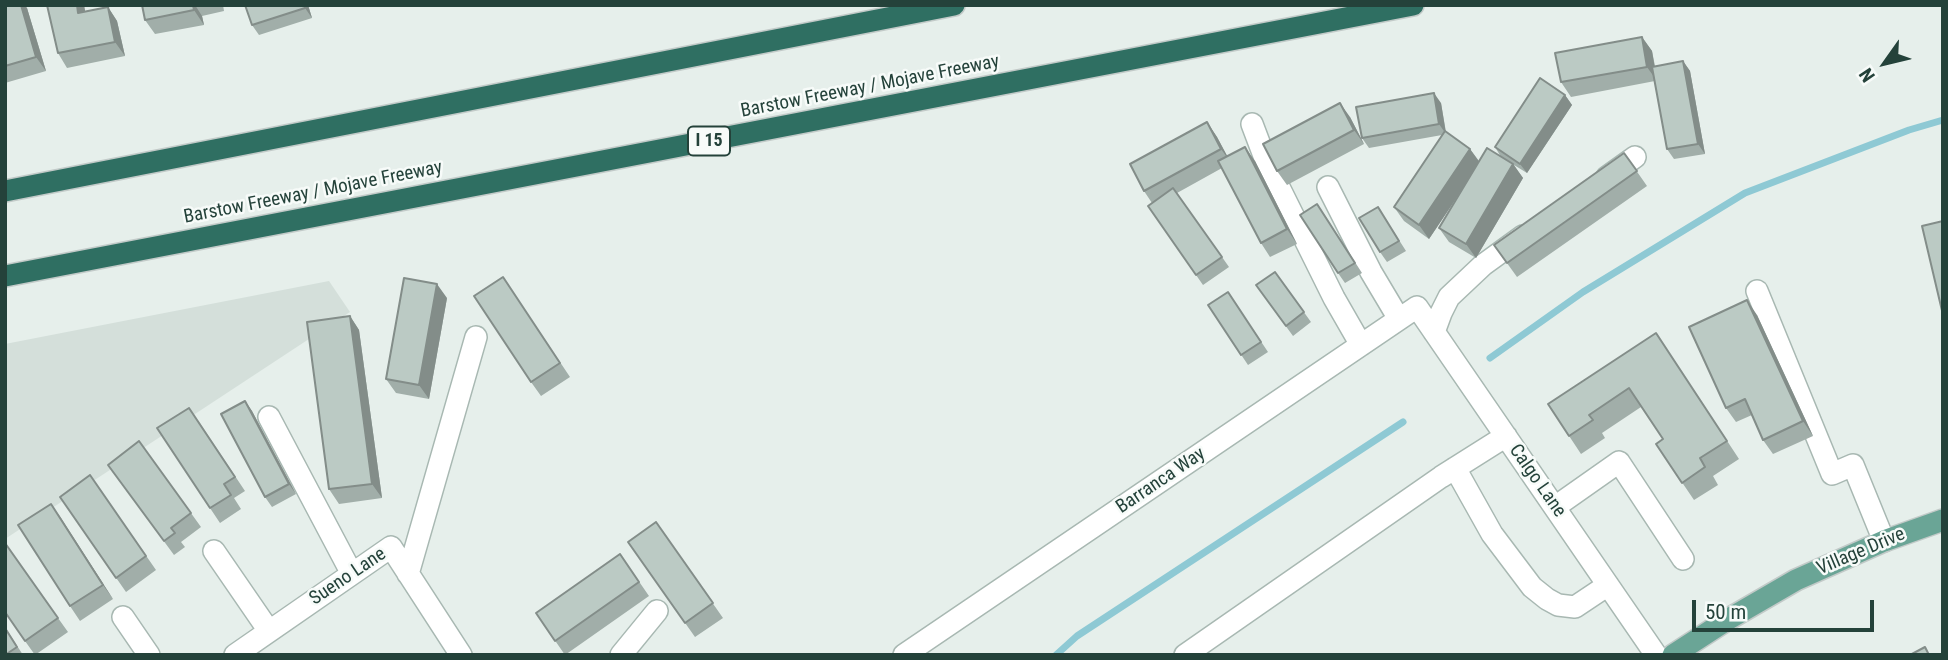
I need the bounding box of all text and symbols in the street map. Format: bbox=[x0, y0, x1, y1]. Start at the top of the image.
north arrow bbox=[1850, 28, 1920, 98]
street label: Barstow Freeway / Mojave Freeway bbox=[739, 51, 1001, 123]
text: N bbox=[1854, 64, 1880, 86]
road number: I 15 bbox=[688, 126, 730, 156]
street label: Barstow Freeway / Mojave Freeway bbox=[182, 157, 444, 229]
street label: Calgo Lane bbox=[1504, 440, 1570, 522]
street label: Barranca Way bbox=[1112, 443, 1210, 519]
street label: Village Drive bbox=[1814, 523, 1908, 581]
street label: Sueno Lane bbox=[305, 543, 391, 611]
scale bar bbox=[1696, 586, 1878, 630]
text: 50 m bbox=[1705, 600, 1746, 624]

